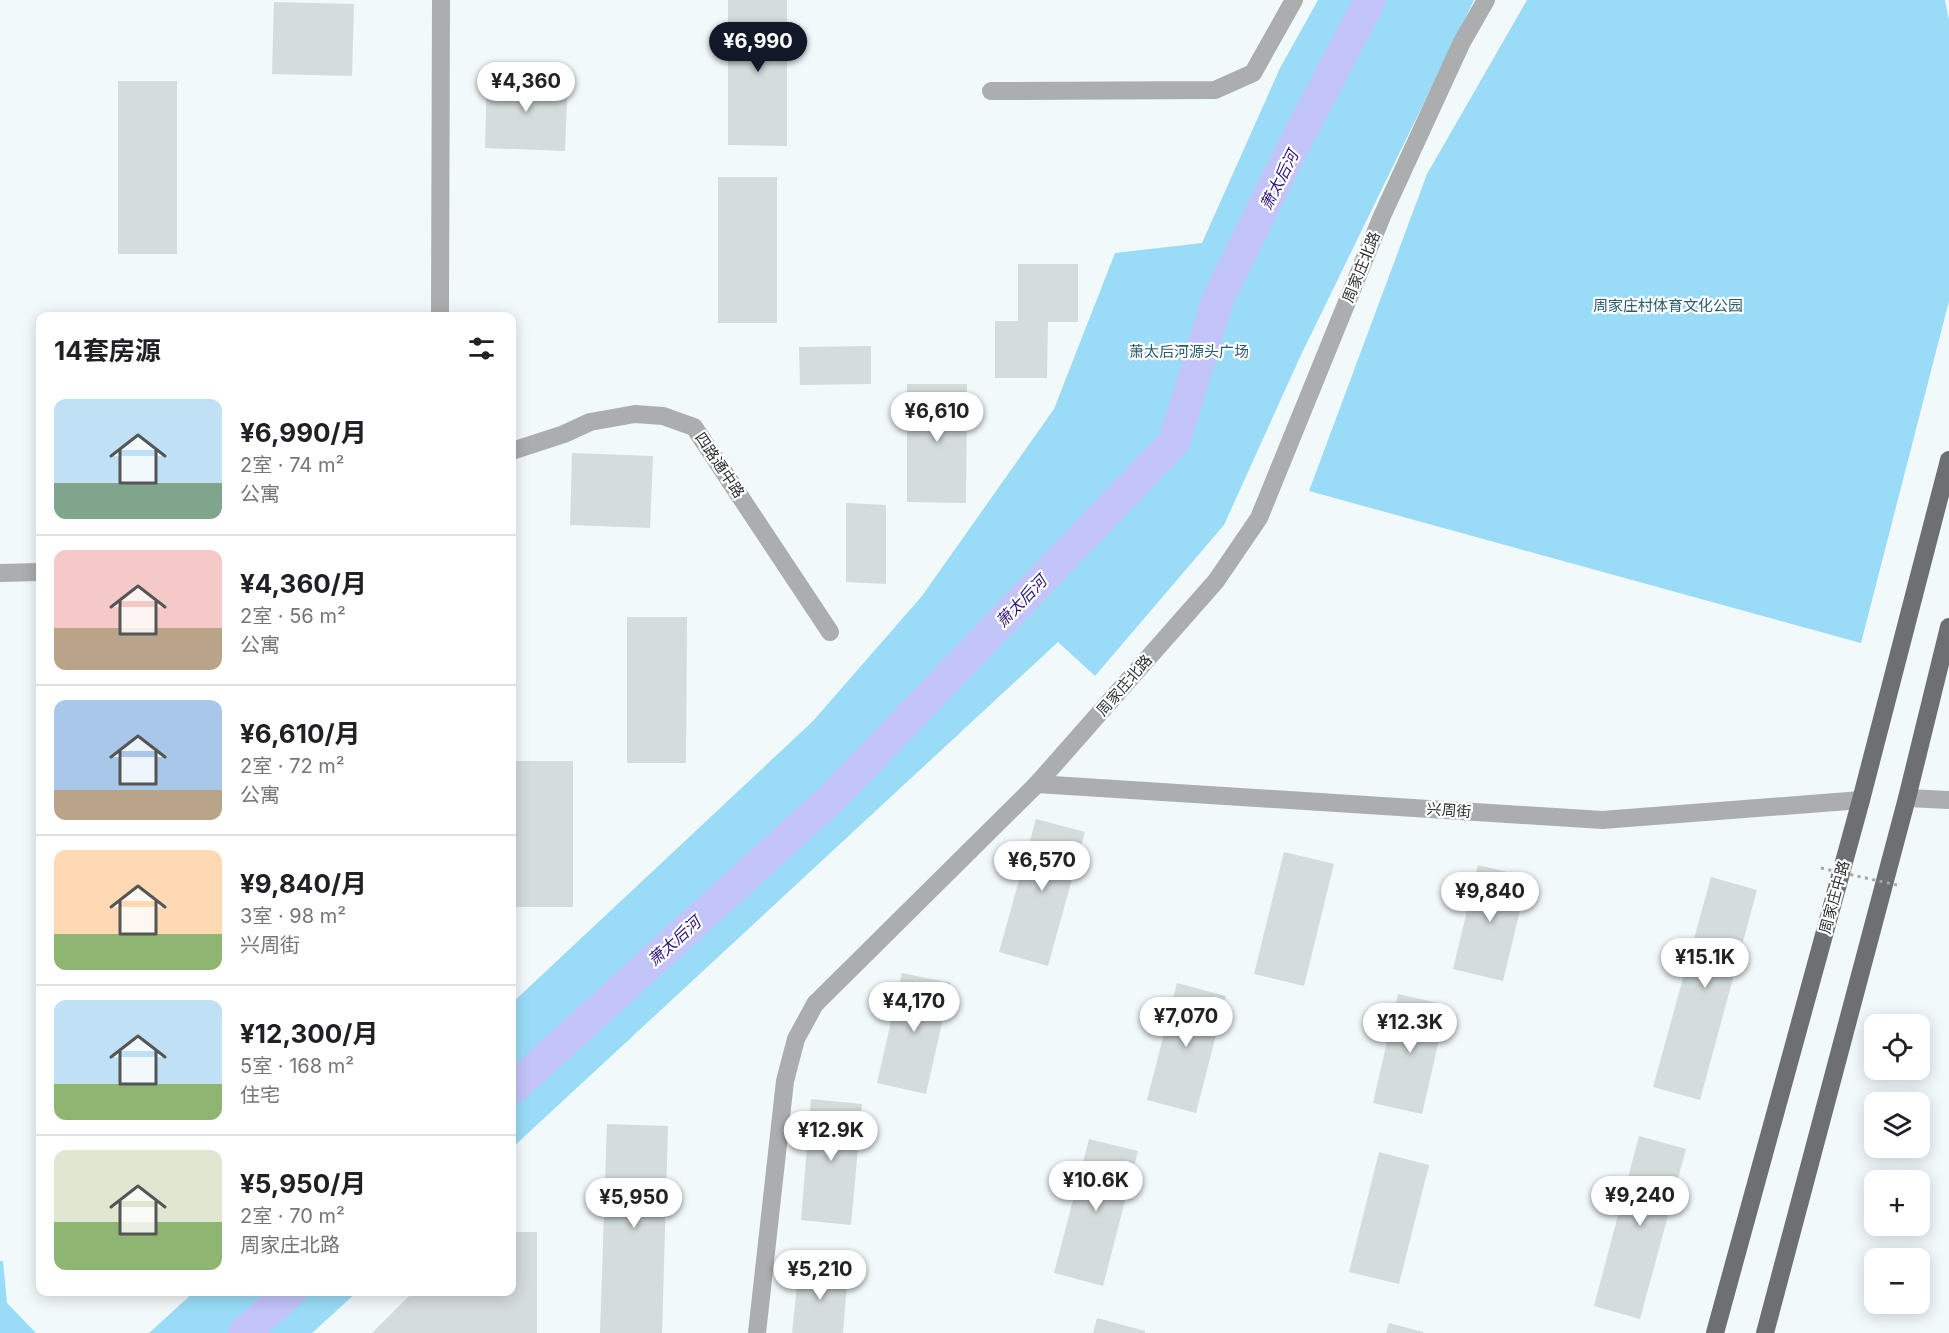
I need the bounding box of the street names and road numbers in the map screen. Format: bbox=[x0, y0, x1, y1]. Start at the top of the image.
street label: 周家庄北路 bbox=[1338, 229, 1384, 305]
street label: 四路通中路 bbox=[691, 429, 749, 501]
street label: 周家庄北路 bbox=[1092, 650, 1156, 720]
street label: 兴周街 bbox=[1426, 799, 1472, 821]
street label: 周家庄中路 bbox=[1815, 858, 1853, 936]

